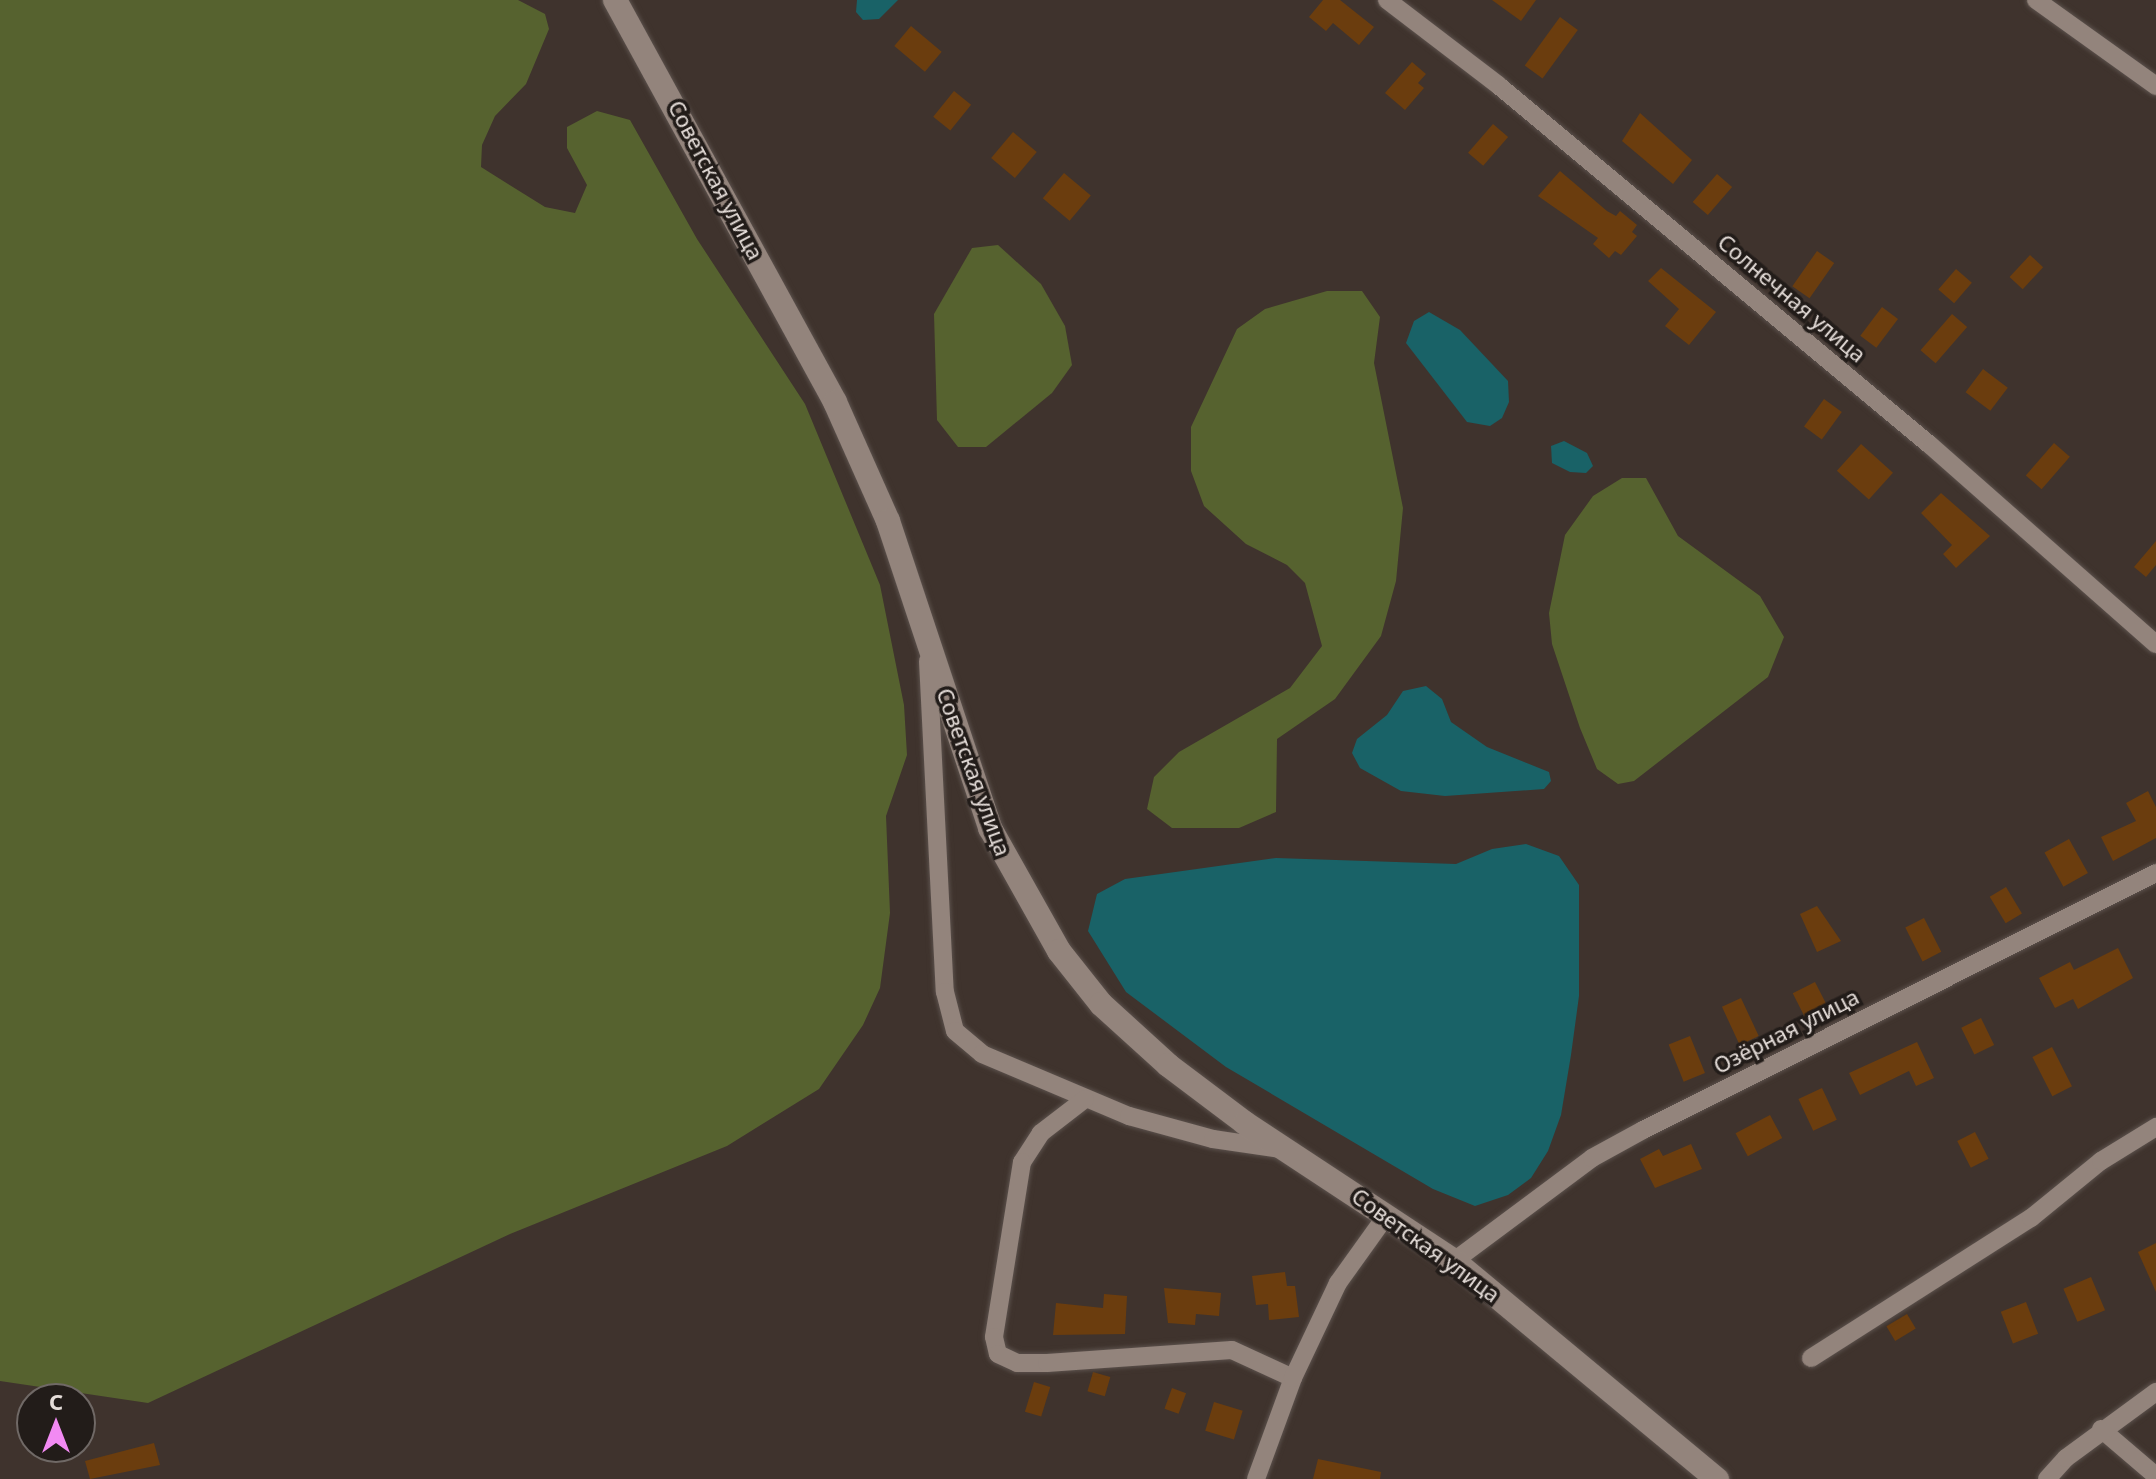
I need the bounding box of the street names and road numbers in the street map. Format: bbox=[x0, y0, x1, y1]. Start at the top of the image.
street label: Советская улица bbox=[663, 96, 769, 264]
street label: Солнечная улица bbox=[1713, 228, 1871, 368]
street label: Советская улица bbox=[931, 685, 1017, 859]
street label: Озёрная улица bbox=[1709, 983, 1863, 1079]
street label: Советская улица bbox=[1347, 1182, 1505, 1308]

